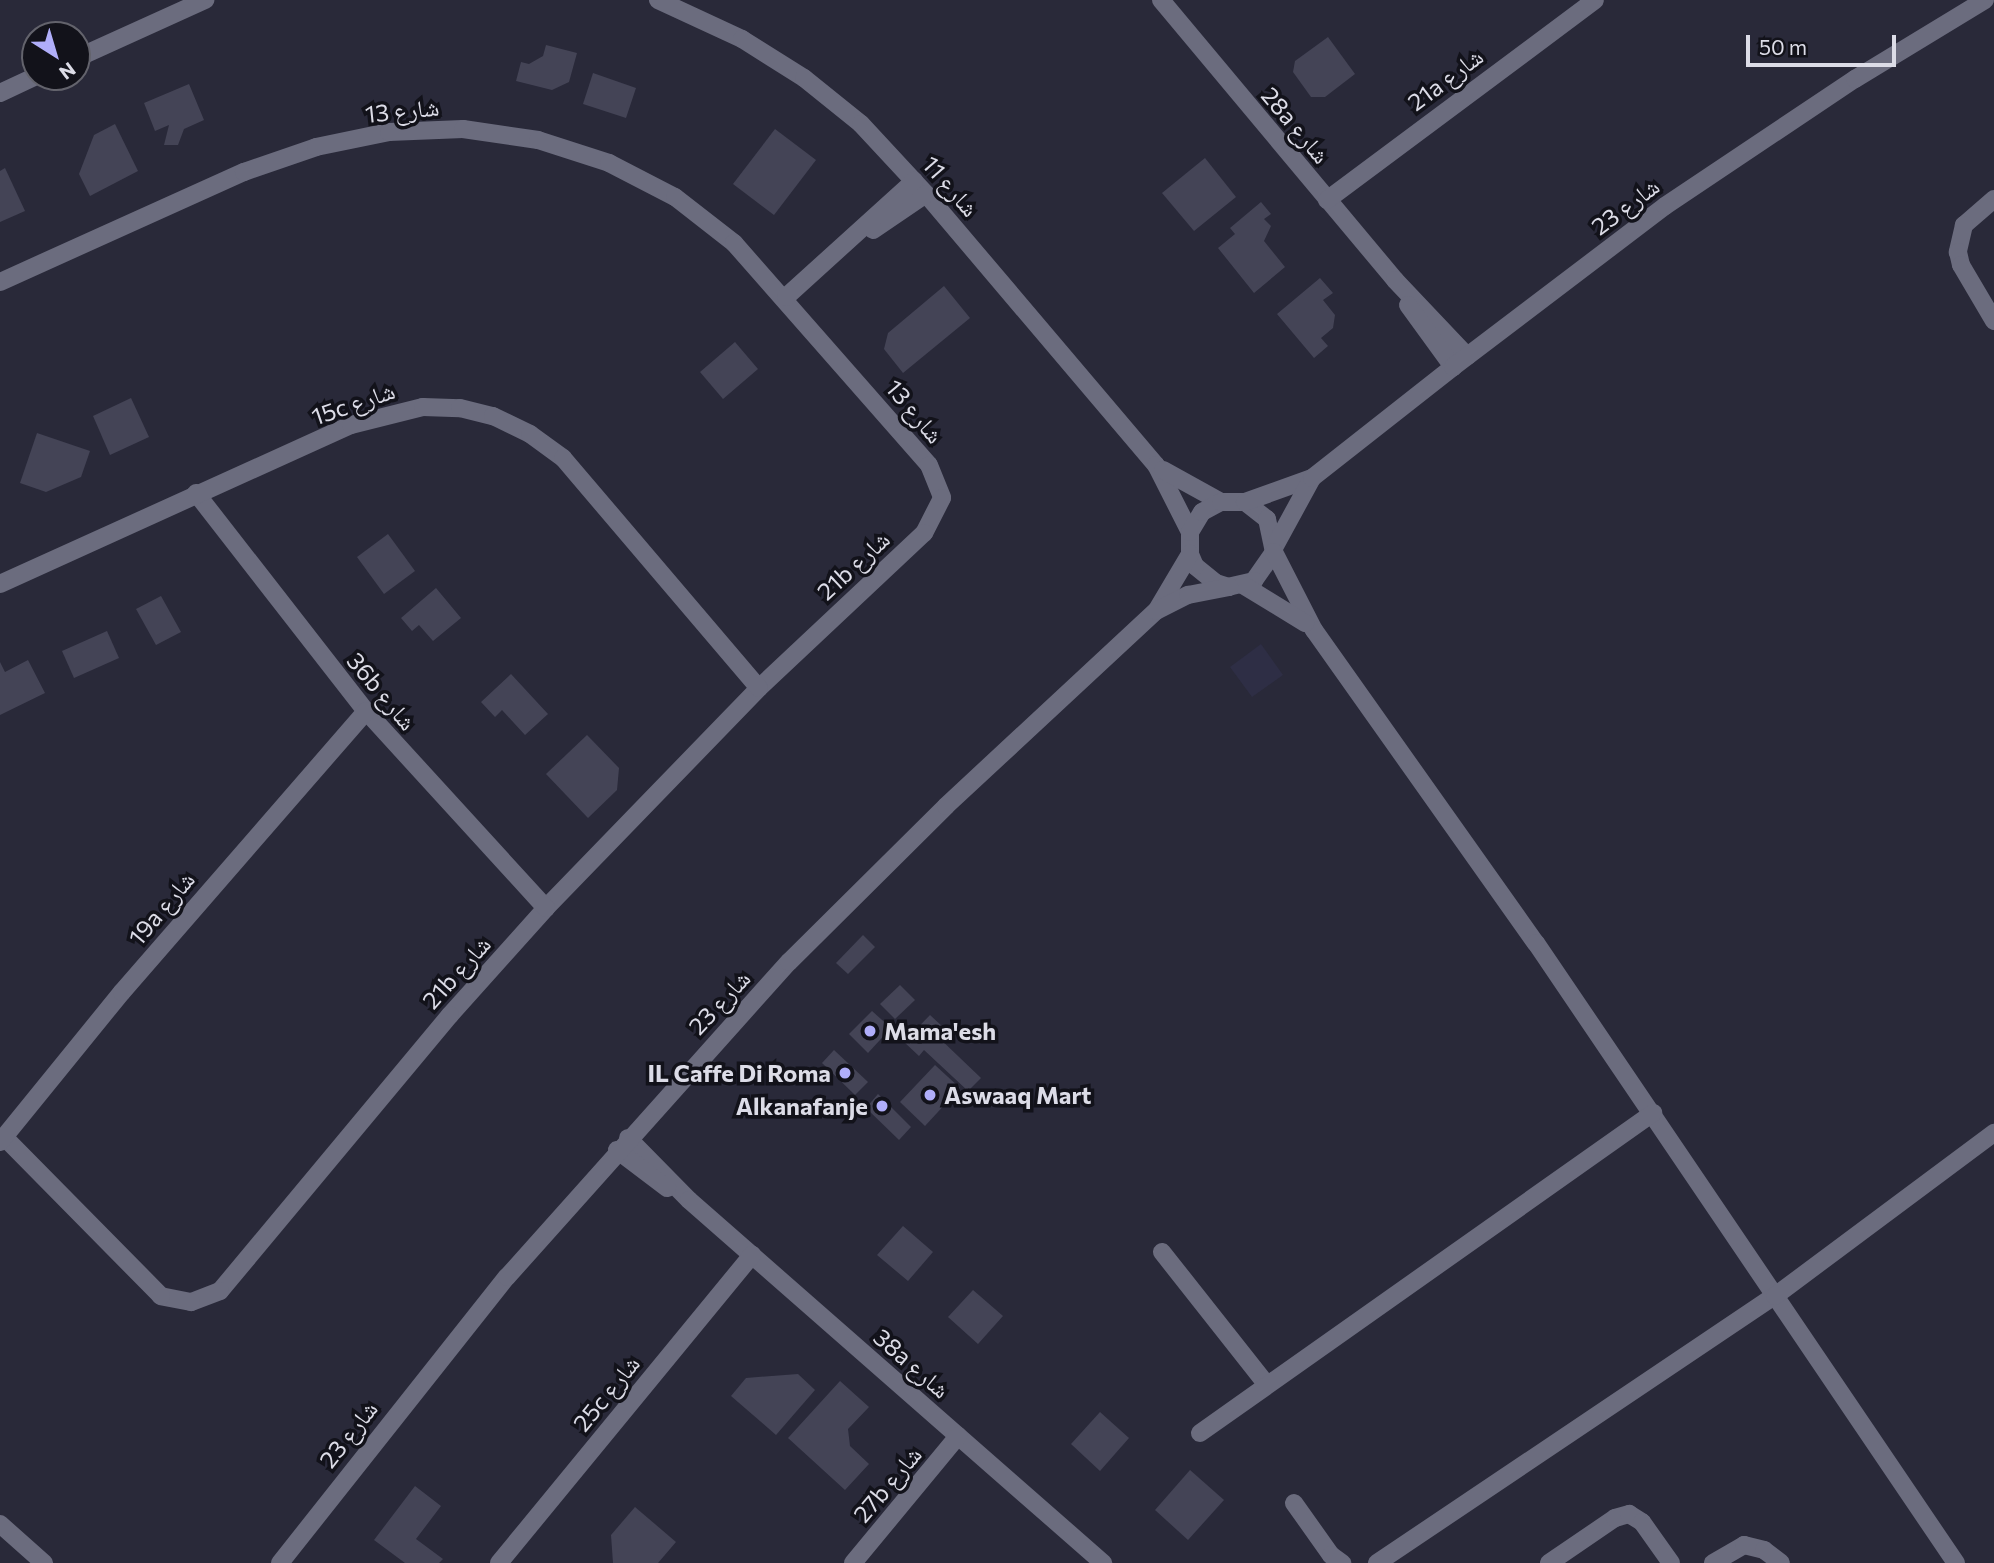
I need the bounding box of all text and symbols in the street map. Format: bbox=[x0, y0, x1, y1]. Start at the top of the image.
north arrow bbox=[21, 21, 91, 91]
scale bar bbox=[1749, 21, 1899, 65]
text: 50 m bbox=[1759, 34, 1807, 59]
street label: 21a شارع bbox=[1402, 42, 1488, 116]
text: N bbox=[55, 58, 80, 85]
street label: 28a شارع bbox=[1256, 81, 1336, 169]
street label: شارع 13 bbox=[364, 92, 440, 128]
street label: شارع 11 bbox=[917, 150, 985, 222]
street label: شارع 23 bbox=[1585, 171, 1665, 241]
street label: شارع 13 bbox=[880, 373, 950, 449]
street label: 15c شارع bbox=[308, 375, 398, 431]
street label: 21b شارع bbox=[811, 524, 895, 606]
street label: 36b شارع bbox=[341, 646, 423, 736]
street label: 19a شارع bbox=[122, 865, 200, 951]
street label: 21b شارع bbox=[416, 930, 496, 1014]
street label: شارع 23 bbox=[682, 964, 756, 1040]
place label: Mama'esh bbox=[884, 1017, 996, 1045]
marker: Mama'esh bbox=[862, 1023, 878, 1039]
place label: IL Caffe Di Roma bbox=[648, 1059, 831, 1087]
marker: IL Caffe Di Roma bbox=[837, 1065, 853, 1081]
place label: Aswaaq Mart bbox=[944, 1081, 1091, 1109]
marker: Aswaaq Mart bbox=[922, 1087, 938, 1103]
place label: Alkanafanje bbox=[736, 1092, 868, 1120]
marker: Alkanafanje bbox=[874, 1098, 890, 1114]
street label: 38a شارع bbox=[868, 1322, 956, 1404]
street label: 25c شارع bbox=[567, 1349, 645, 1437]
street label: شارع 23 bbox=[313, 1395, 383, 1473]
street label: 27b شارع bbox=[847, 1440, 927, 1528]

